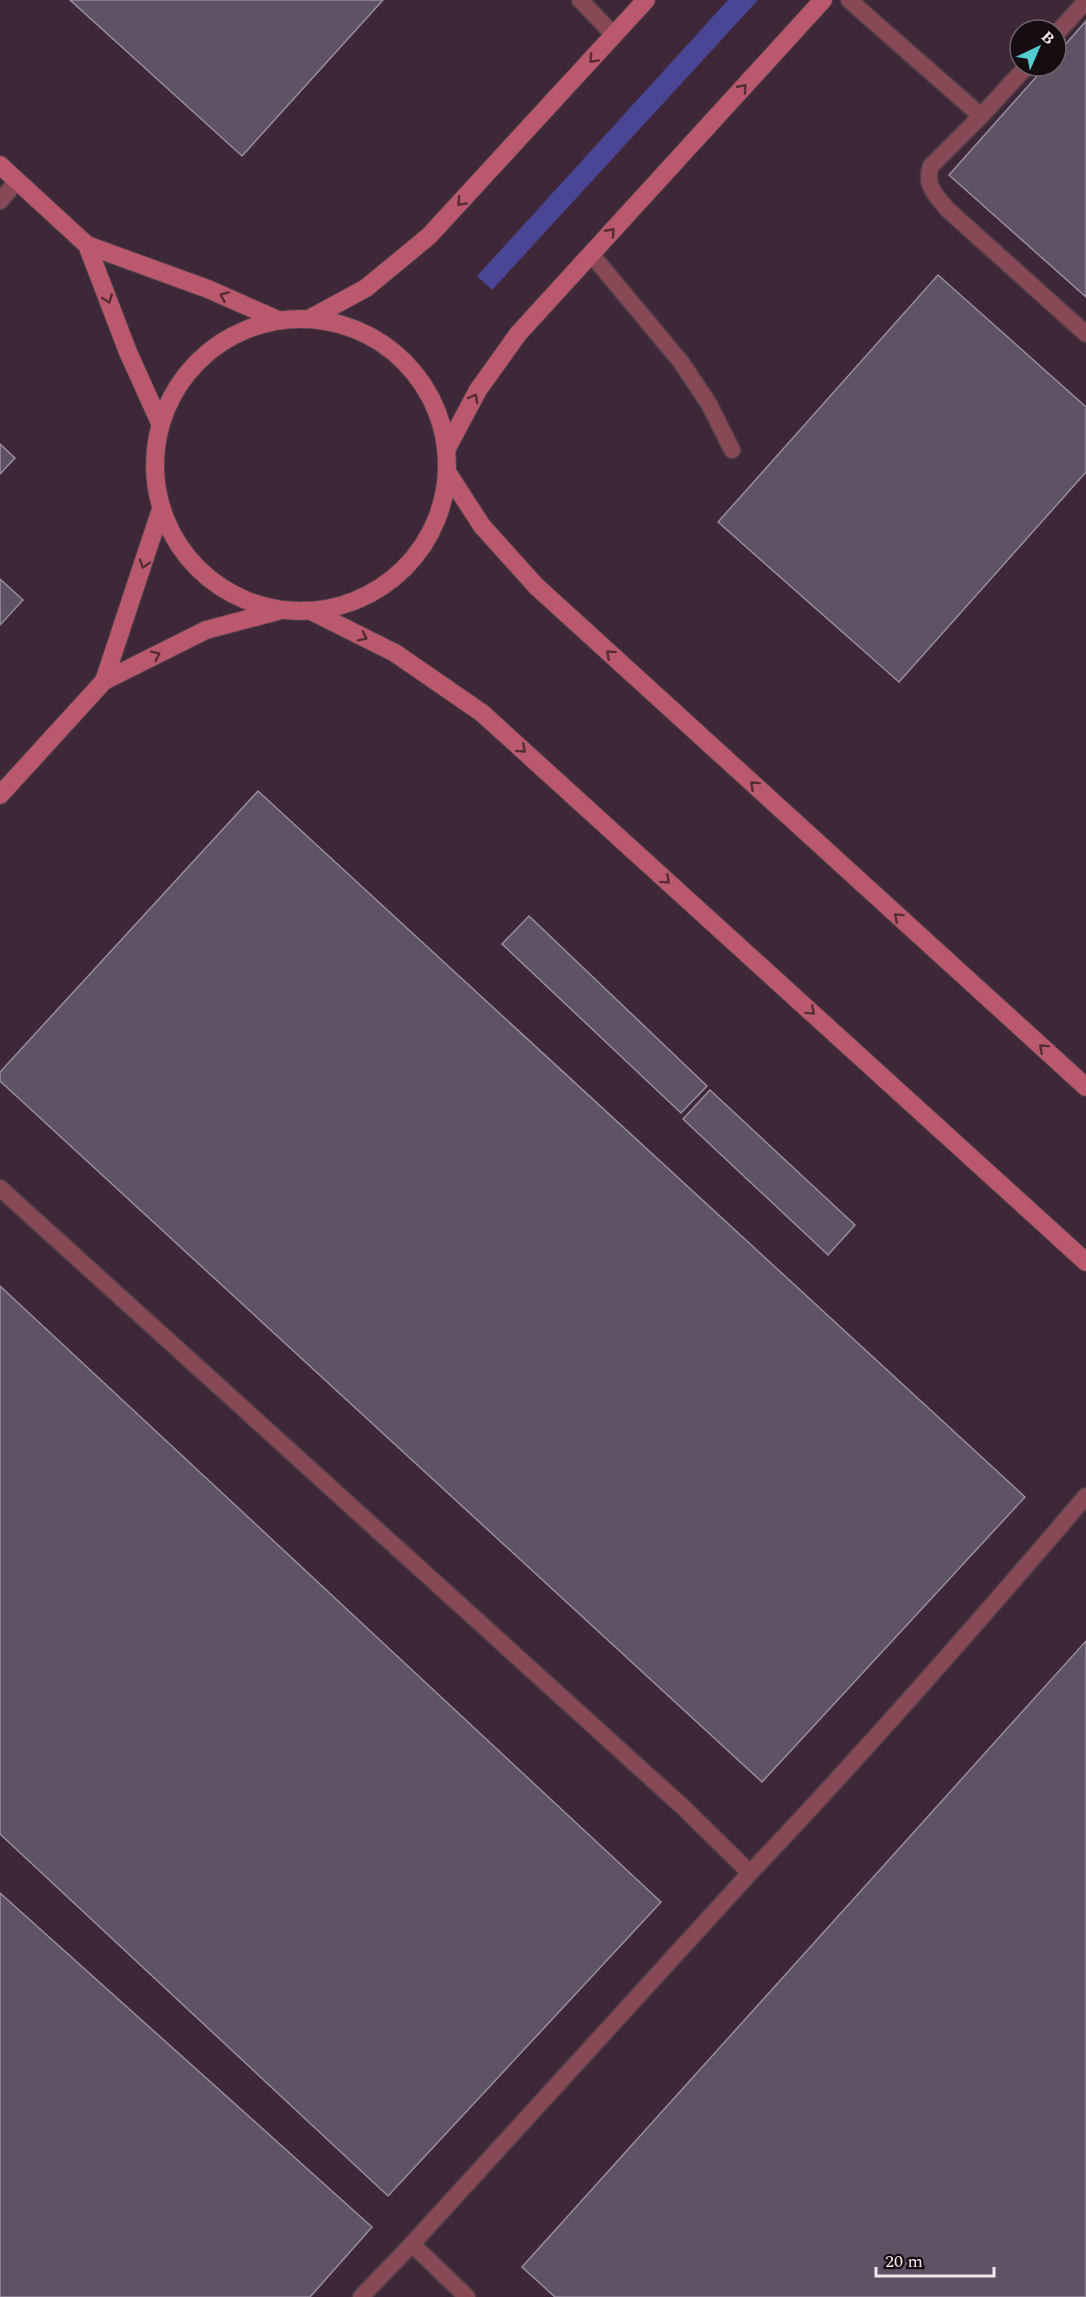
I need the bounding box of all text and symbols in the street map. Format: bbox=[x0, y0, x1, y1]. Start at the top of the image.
north arrow bbox=[1008, 18, 1068, 78]
text: B bbox=[1035, 25, 1060, 50]
one-way arrow bbox=[589, 52, 600, 62]
one-way arrow bbox=[736, 84, 747, 95]
one-way arrow bbox=[457, 195, 468, 206]
one-way arrow bbox=[604, 228, 615, 239]
one-way arrow bbox=[220, 291, 231, 303]
one-way arrow bbox=[101, 293, 113, 304]
one-way arrow bbox=[467, 394, 478, 404]
one-way arrow bbox=[139, 558, 151, 569]
one-way arrow bbox=[357, 630, 368, 641]
one-way arrow bbox=[150, 650, 161, 662]
one-way arrow bbox=[606, 650, 617, 661]
one-way arrow bbox=[515, 742, 526, 753]
one-way arrow bbox=[750, 781, 761, 792]
one-way arrow bbox=[659, 873, 670, 884]
one-way arrow bbox=[895, 913, 906, 924]
one-way arrow bbox=[804, 1004, 814, 1015]
one-way arrow bbox=[1039, 1044, 1049, 1055]
scale bar bbox=[876, 2240, 994, 2278]
text: 20 m bbox=[885, 2248, 923, 2275]

